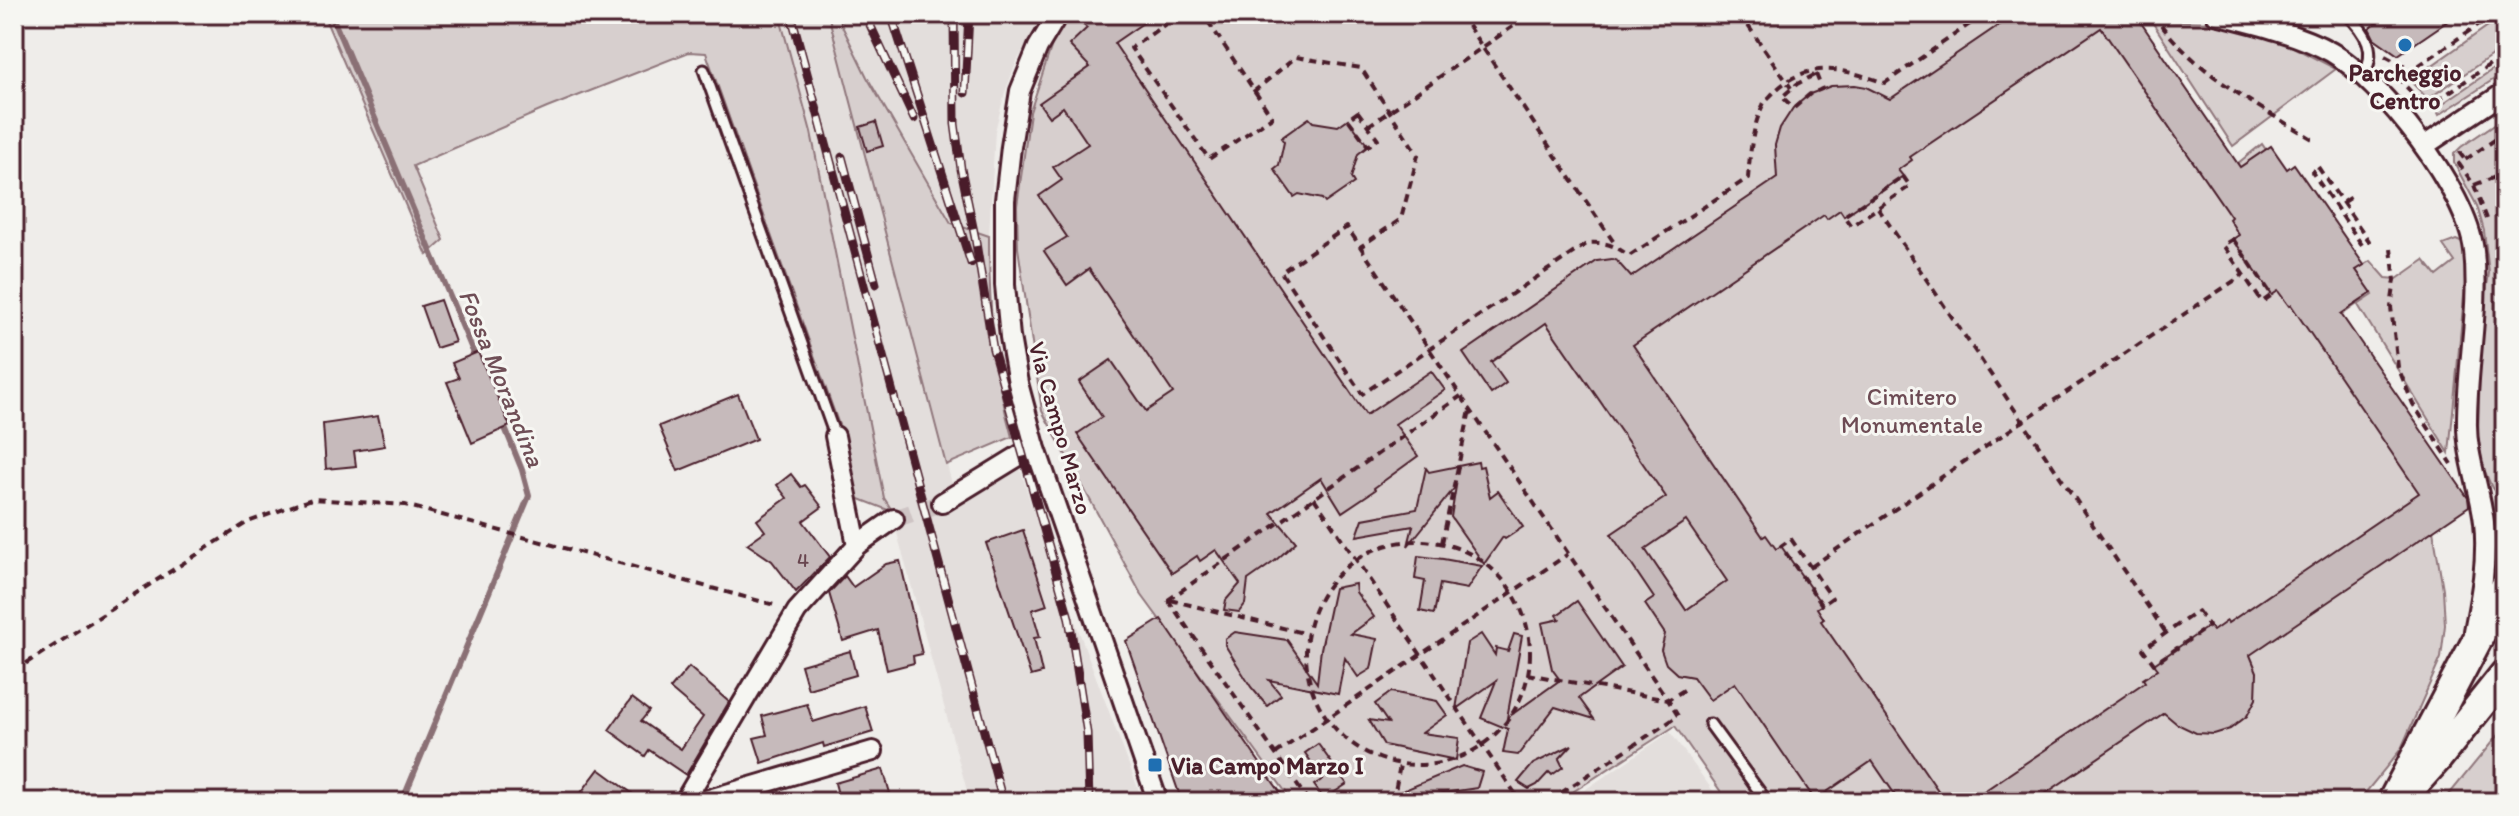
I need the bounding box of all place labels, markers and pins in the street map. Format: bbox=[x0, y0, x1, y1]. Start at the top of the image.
marker: Parcheggio Centro bbox=[2396, 36, 2414, 54]
place label: Parcheggio Centro bbox=[2349, 58, 2461, 115]
place label: Via Campo Marzo I bbox=[1171, 751, 1364, 781]
marker: Via Campo Marzo I bbox=[1146, 756, 1164, 774]

